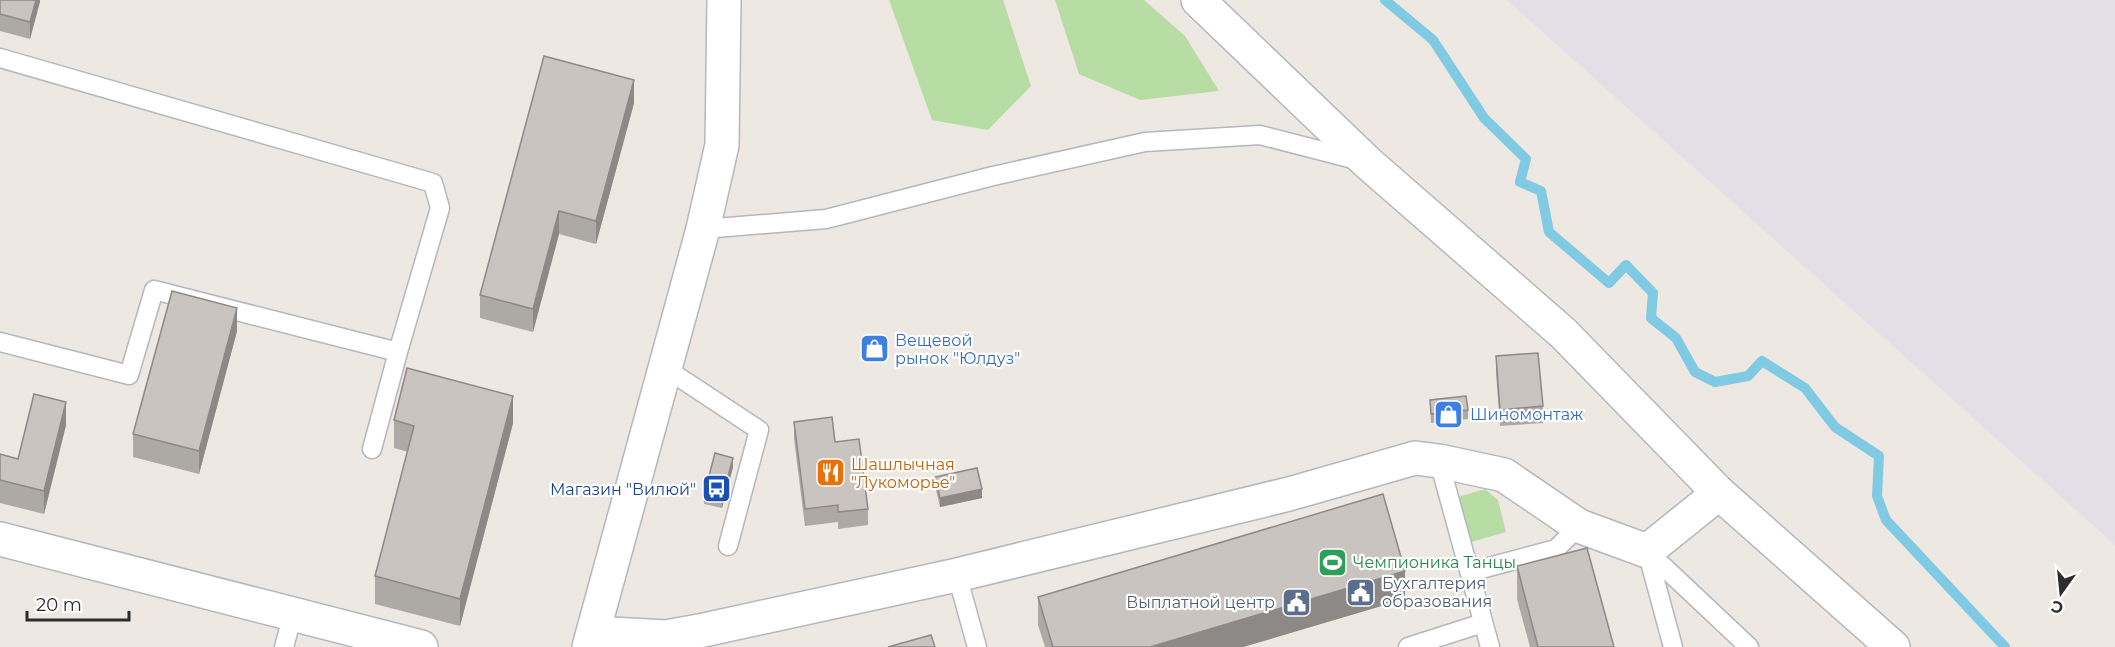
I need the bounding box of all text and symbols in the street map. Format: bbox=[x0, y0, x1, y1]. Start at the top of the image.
place label: Вещевой рынок "Юлдуз" bbox=[895, 331, 1020, 368]
shop icon: Вещевой рынок "Юлдуз" bbox=[858, 333, 890, 365]
shop icon: Шиномонтаж bbox=[1433, 398, 1465, 430]
place label: Шиномонтаж bbox=[1470, 405, 1583, 424]
place label: Шашлычная "Лукоморье" bbox=[851, 455, 955, 492]
restaurant icon: Шашлычная "Лукоморье" bbox=[814, 457, 846, 489]
bus stop icon: Магазин "Вилюй" bbox=[701, 473, 733, 505]
place label: Магазин "Вилюй" bbox=[550, 480, 696, 499]
sports icon: Чемпионика Танцы bbox=[1316, 546, 1348, 578]
place label: Чемпионика Танцы bbox=[1353, 553, 1516, 572]
north arrow bbox=[2031, 563, 2091, 623]
place label: Бухгалтерия образования bbox=[1382, 574, 1492, 611]
public building icon: Бухгалтерия образования bbox=[1345, 576, 1377, 608]
scale bar bbox=[27, 584, 129, 622]
public building icon: Выплатной центр bbox=[1280, 586, 1312, 618]
place label: Выплатной центр bbox=[1126, 593, 1275, 612]
text: 20 m bbox=[36, 594, 82, 616]
text: С bbox=[2049, 596, 2065, 618]

